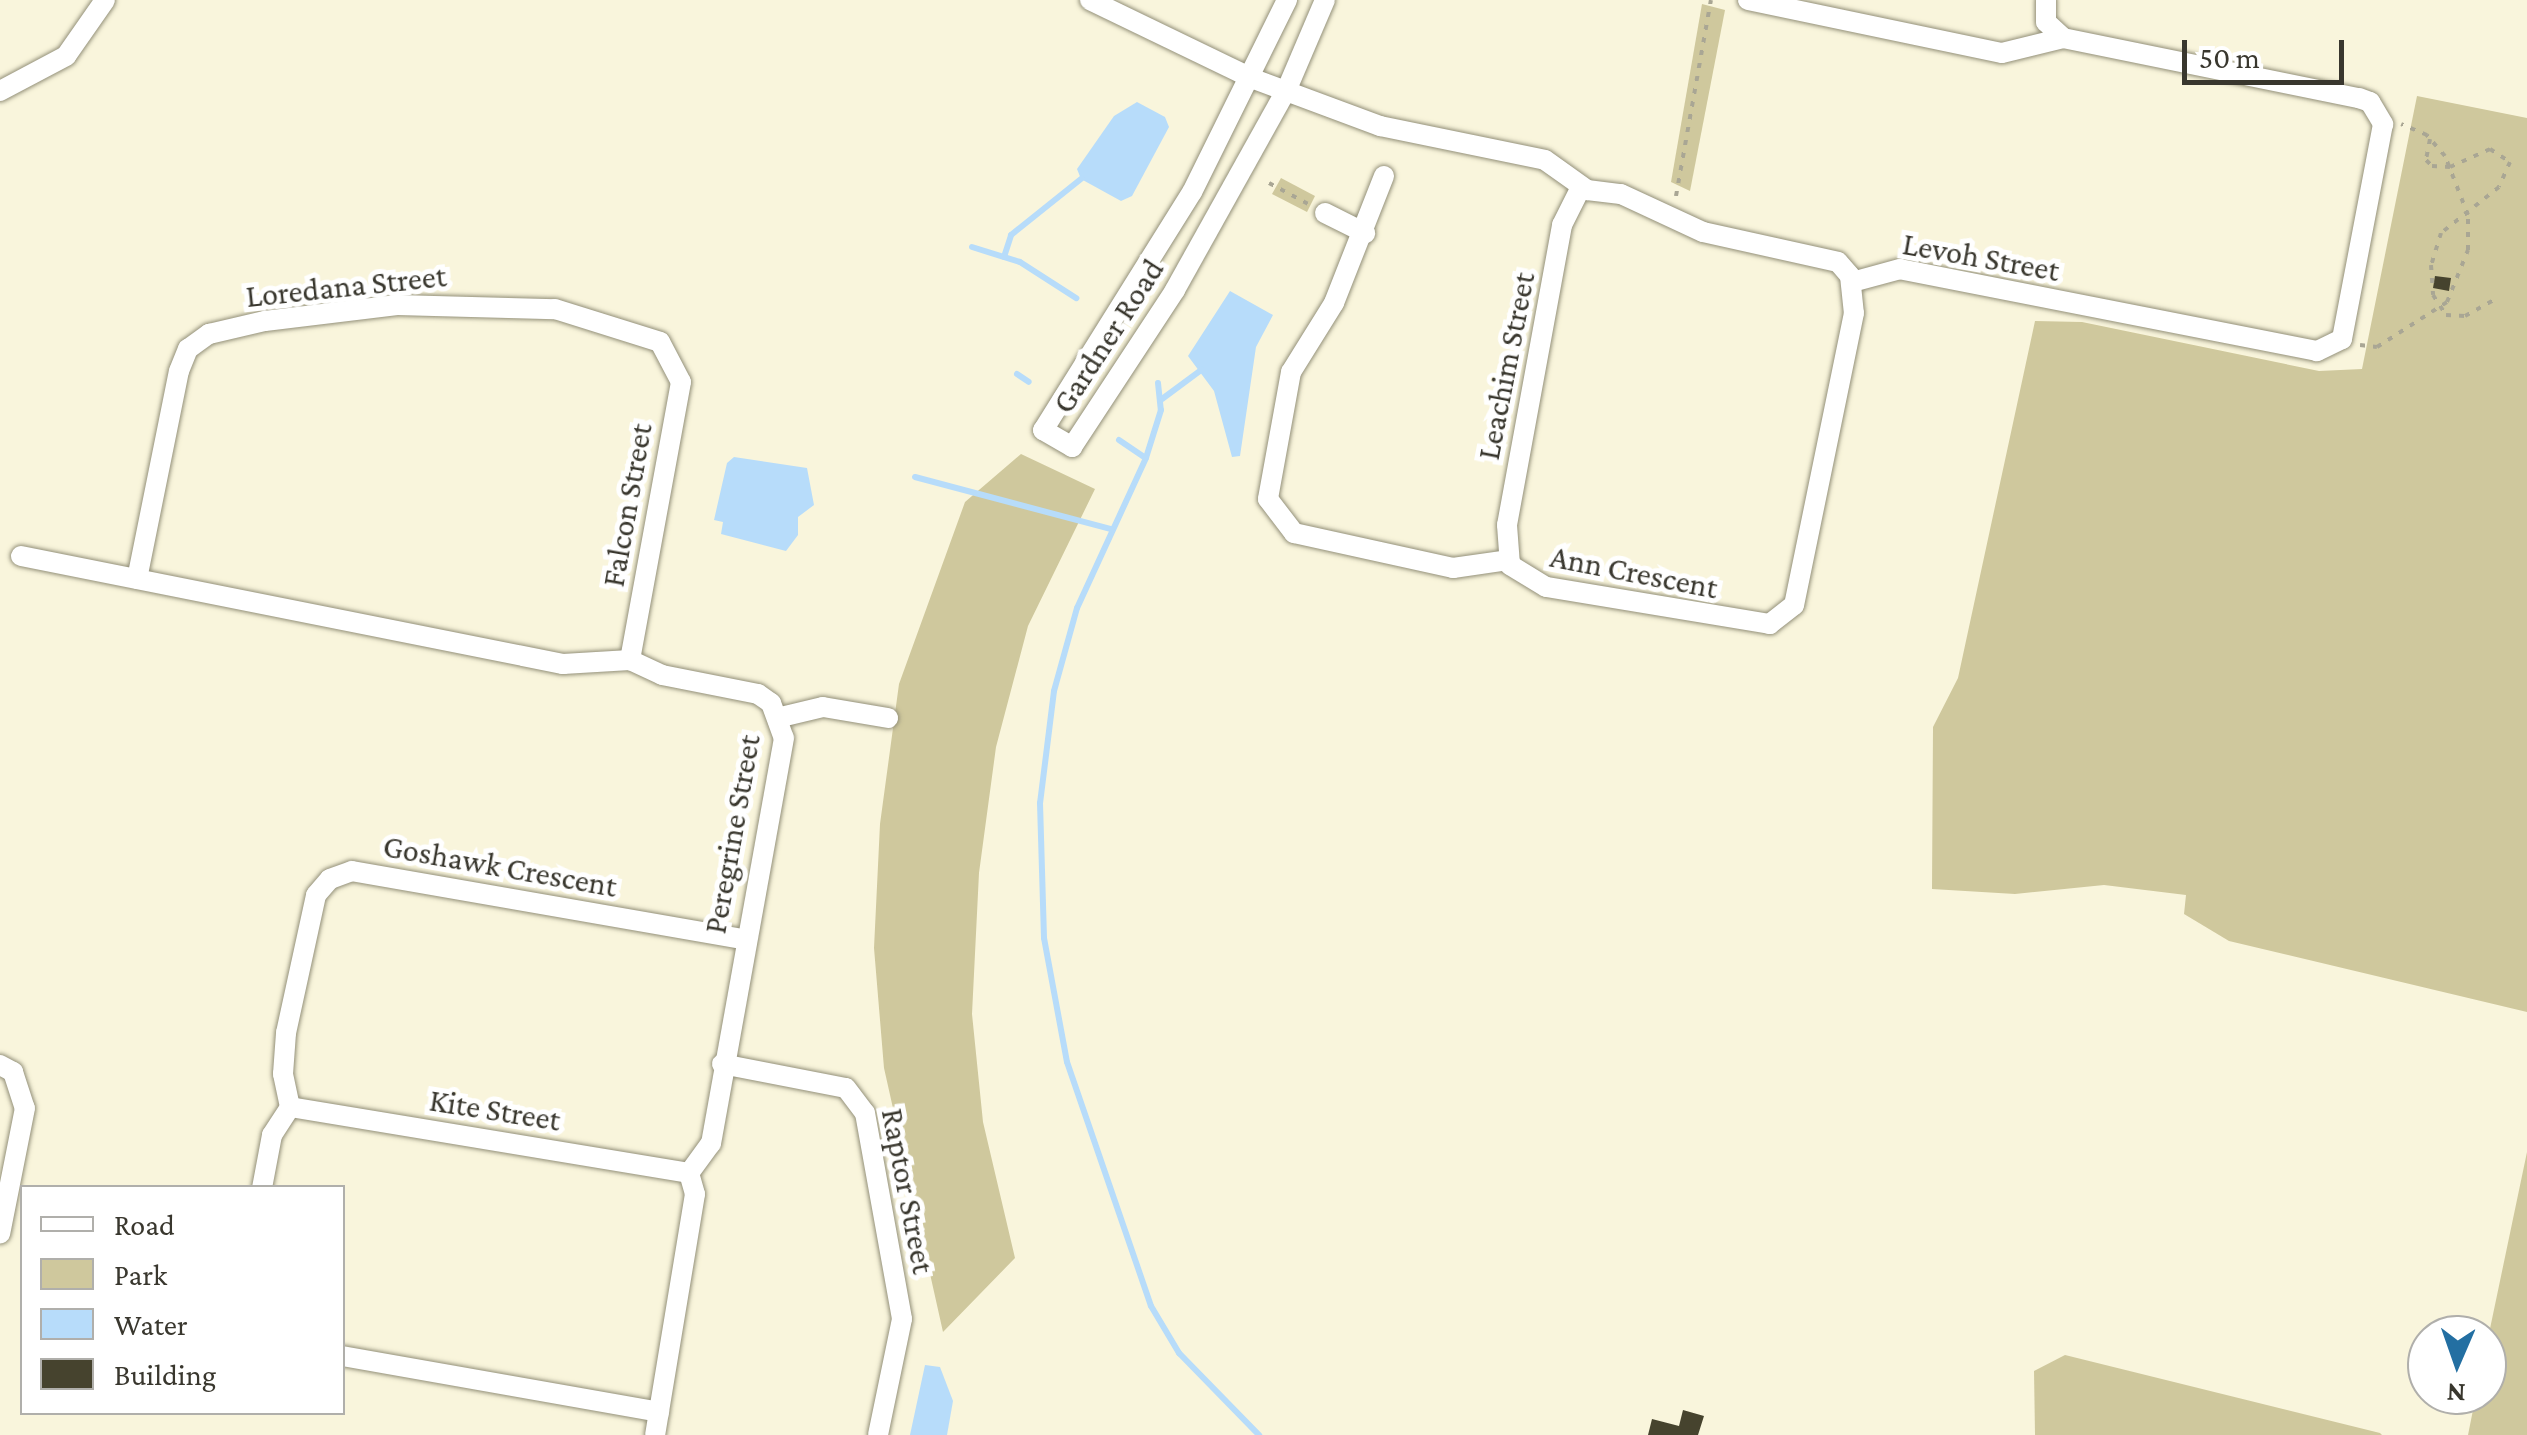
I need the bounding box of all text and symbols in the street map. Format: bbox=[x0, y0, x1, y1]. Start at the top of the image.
scale bar bbox=[2187, 20, 2350, 82]
text: 50 m bbox=[2199, 41, 2260, 74]
street label: Levoh Street bbox=[1900, 224, 2062, 290]
street label: Gardner Road bbox=[1044, 252, 1172, 420]
street label: Loredana Street bbox=[244, 256, 448, 316]
street label: Leachim Street bbox=[1469, 269, 1543, 463]
street label: Falcon Street bbox=[594, 420, 660, 590]
street label: Ann Crescent bbox=[1547, 537, 1721, 607]
street label: Peregrine Street bbox=[696, 731, 768, 937]
street label: Goshawk Crescent bbox=[380, 827, 620, 905]
street label: Kite Street bbox=[427, 1081, 563, 1139]
street label: Raptor Street bbox=[873, 1105, 943, 1277]
legend bbox=[20, 1185, 345, 1415]
text: Road bbox=[114, 1208, 175, 1241]
text: Park bbox=[114, 1258, 167, 1291]
text: Water bbox=[114, 1308, 188, 1341]
north arrow bbox=[2407, 1315, 2507, 1415]
text: Building bbox=[114, 1358, 216, 1391]
text: N bbox=[2446, 1378, 2466, 1409]

